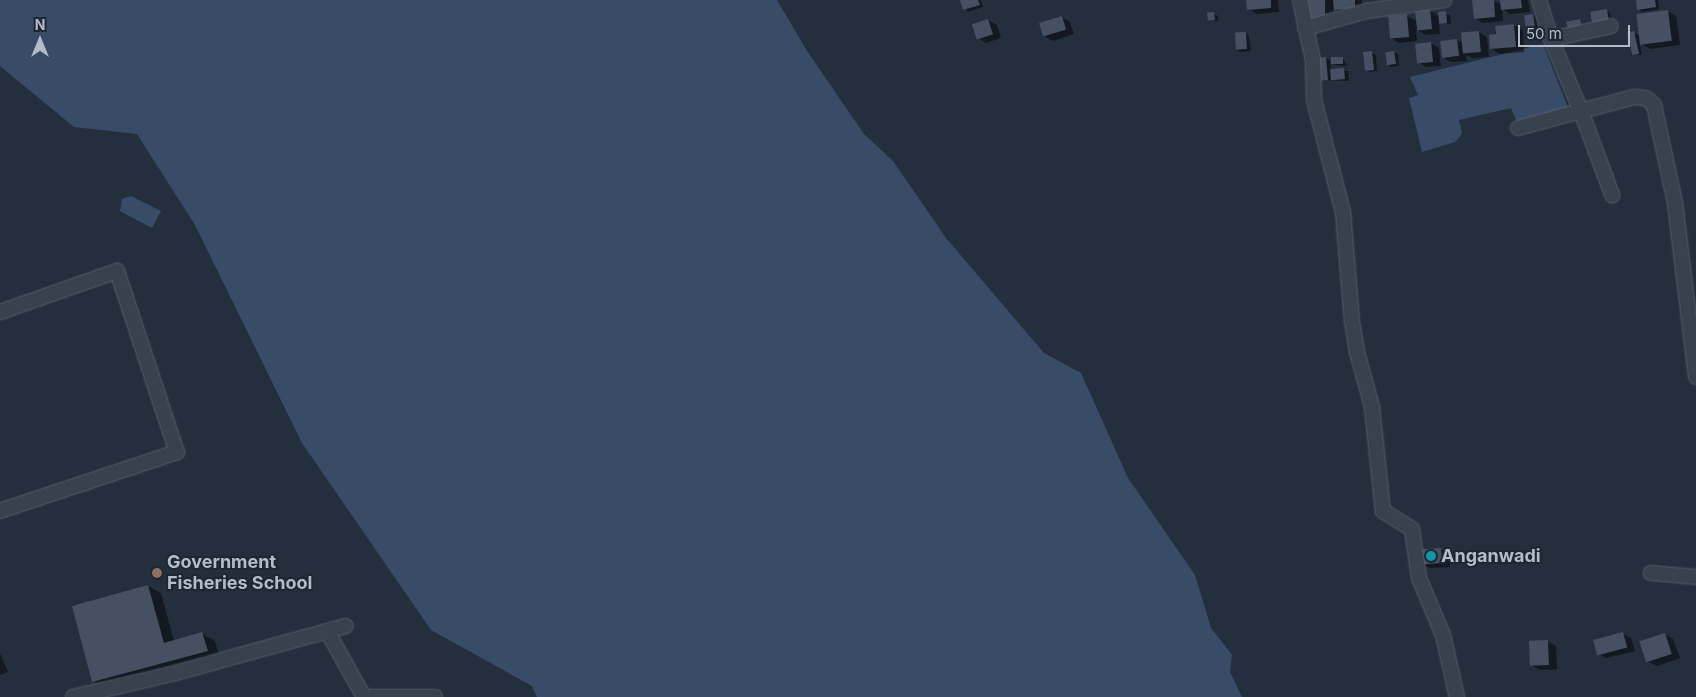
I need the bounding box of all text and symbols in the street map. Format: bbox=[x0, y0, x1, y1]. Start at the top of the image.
north arrow bbox=[15, 15, 65, 65]
scale bar bbox=[1521, 15, 1634, 47]
text: N bbox=[35, 16, 45, 33]
text: 50 m bbox=[1526, 24, 1562, 43]
place label: Anganwadi bbox=[1441, 545, 1541, 567]
marker: Anganwadi bbox=[1425, 550, 1437, 562]
place label: Government Fisheries School bbox=[167, 552, 312, 594]
marker: Government Fisheries School bbox=[151, 567, 163, 579]

